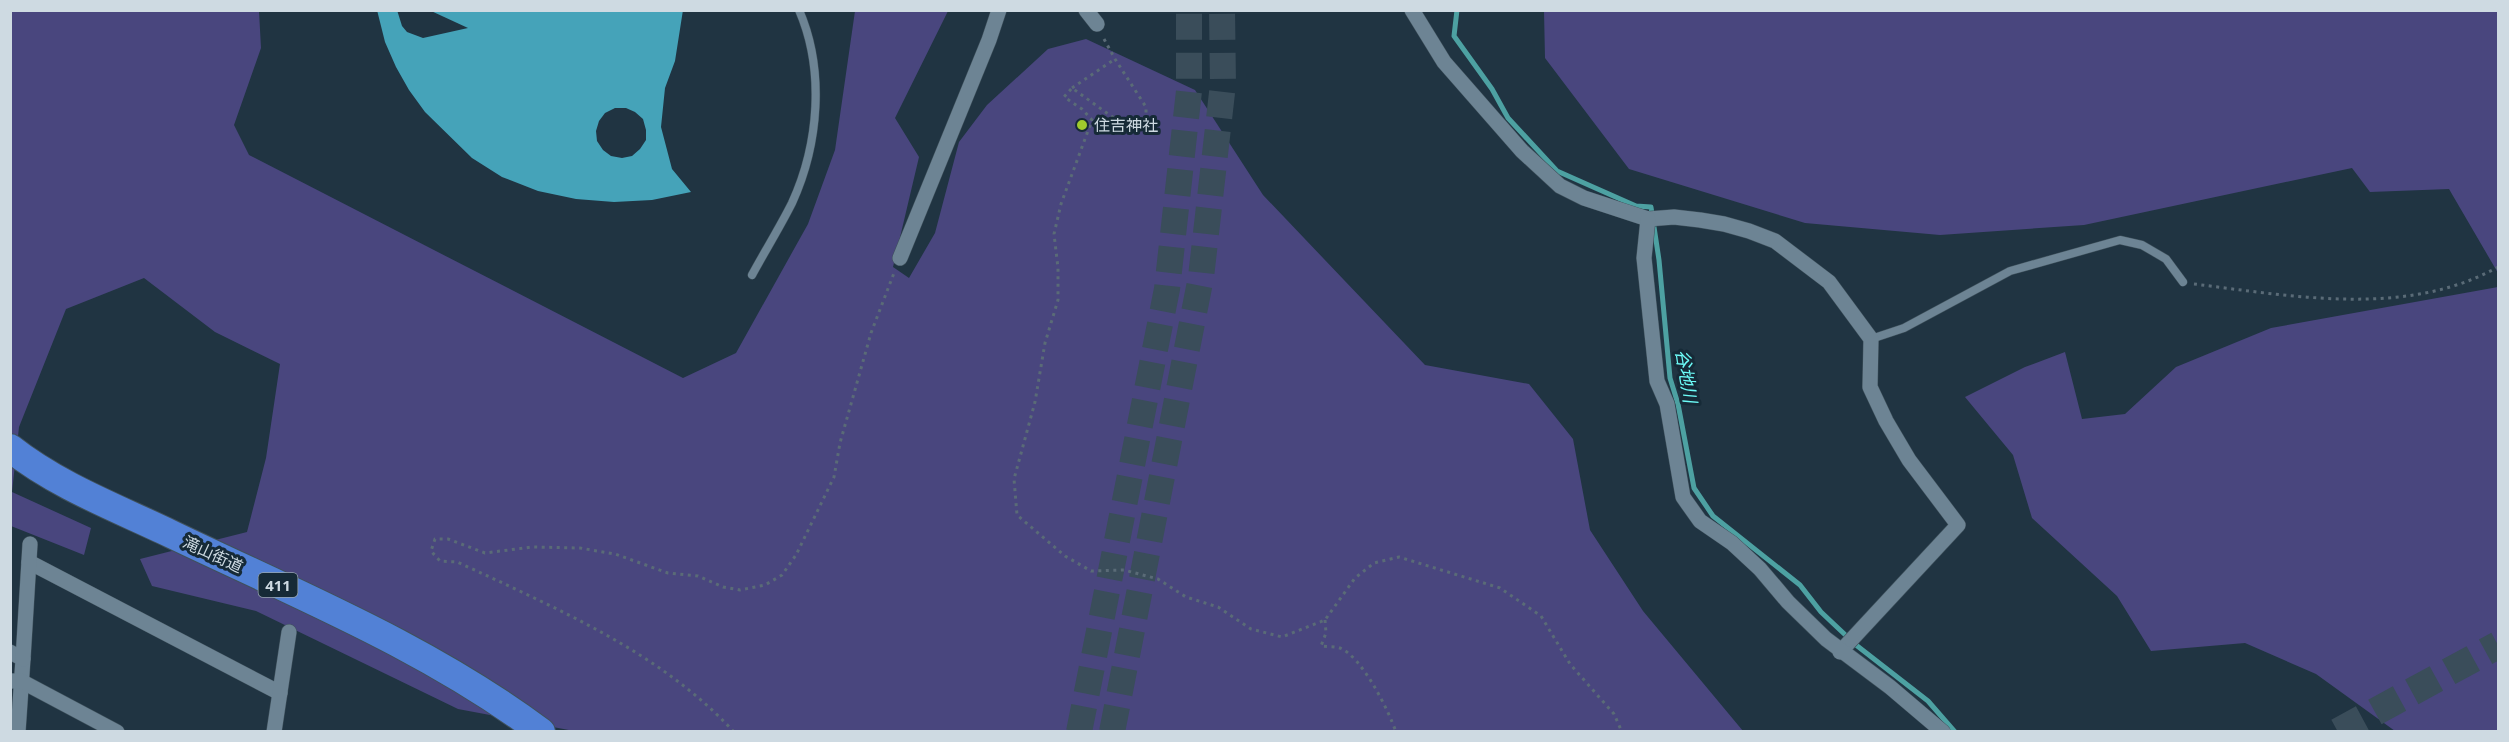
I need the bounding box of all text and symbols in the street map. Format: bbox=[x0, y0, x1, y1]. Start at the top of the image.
place label: 住吉神社 bbox=[1094, 114, 1158, 136]
marker: 住吉神社 bbox=[1075, 118, 1089, 132]
water label: 谷地川 bbox=[1671, 347, 1703, 407]
street label: 滝山街道 bbox=[179, 531, 247, 577]
road number: 411 bbox=[258, 573, 298, 597]

